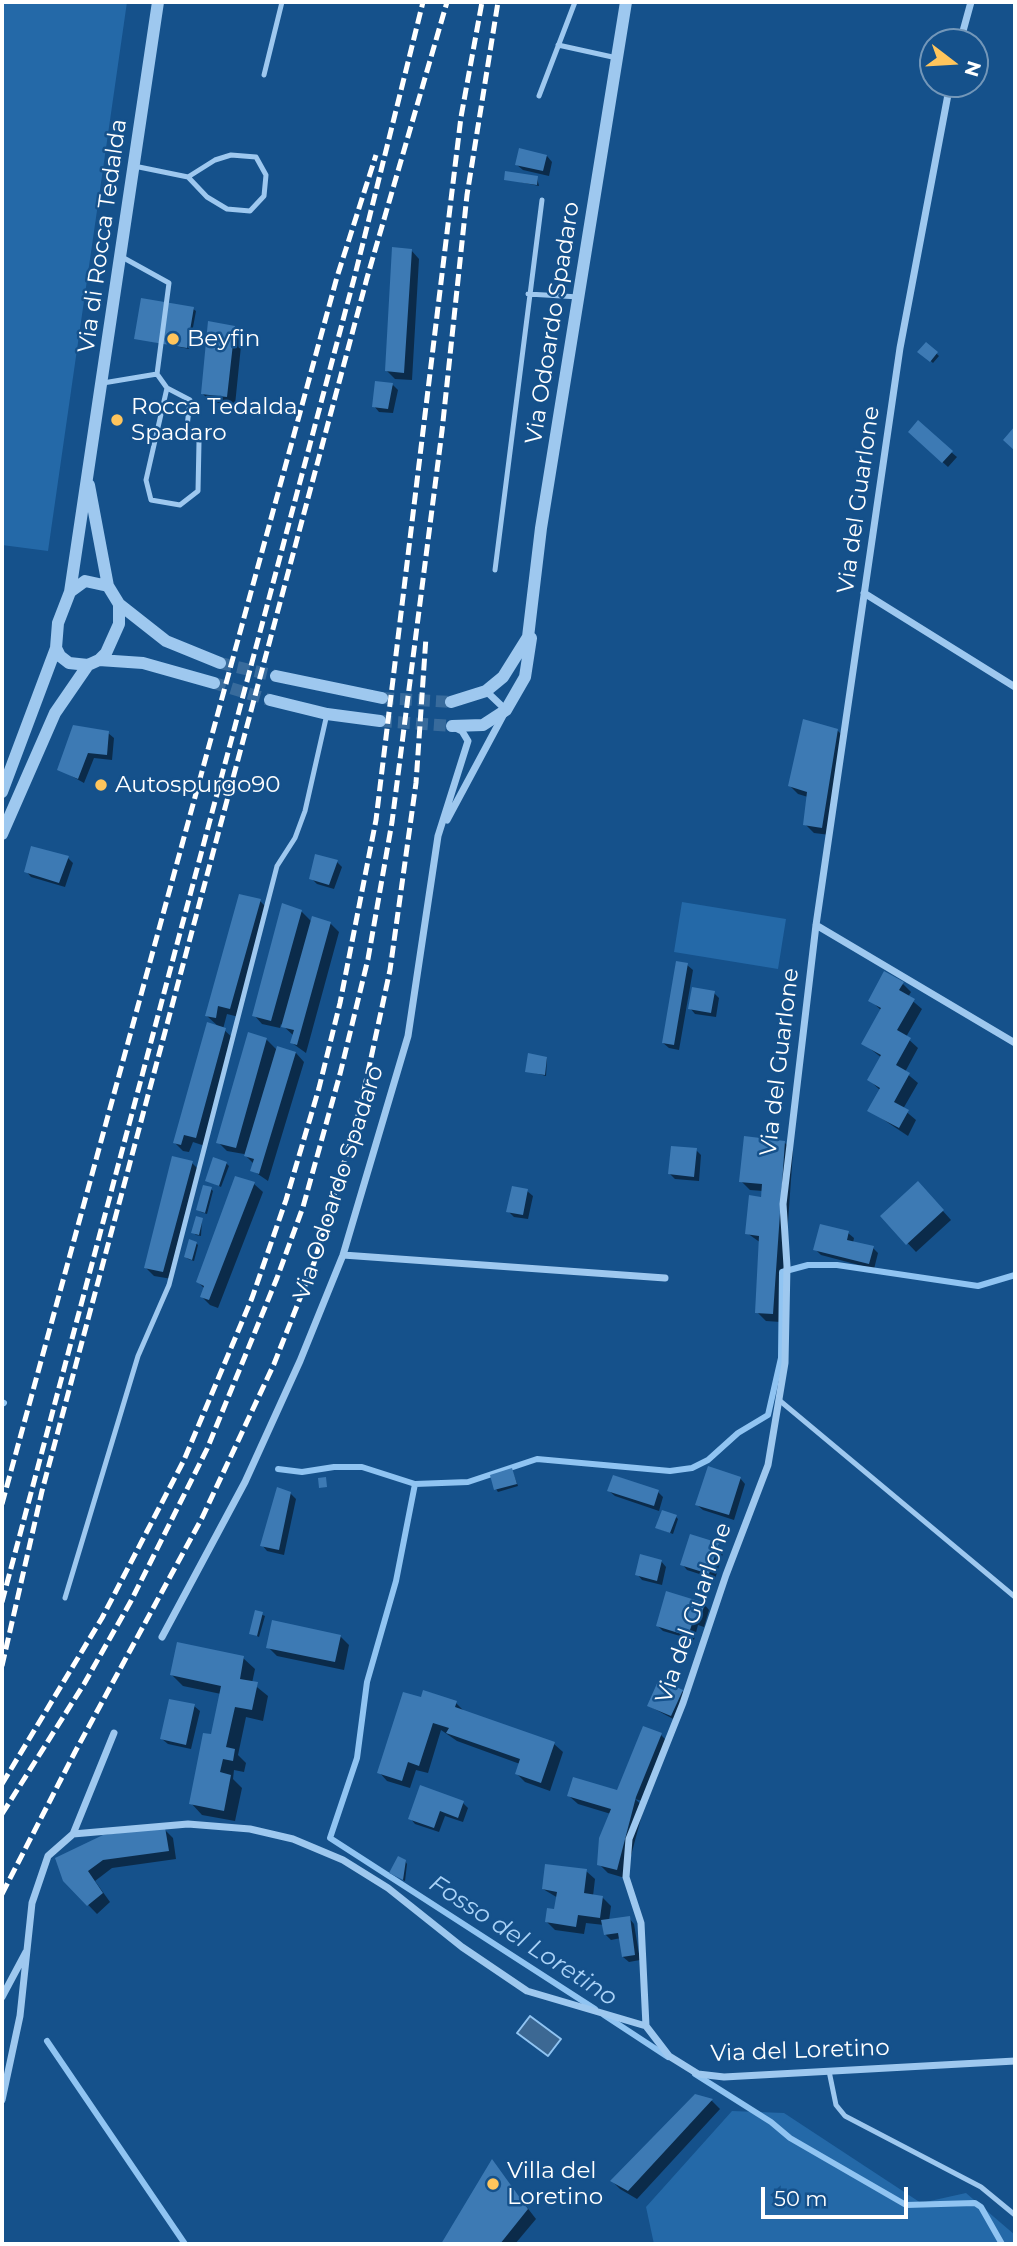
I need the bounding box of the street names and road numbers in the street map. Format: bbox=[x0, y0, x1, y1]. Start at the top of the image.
street label: Via di Rocca Tedalda bbox=[73, 117, 133, 355]
street label: Via Odoardo Spadaro bbox=[520, 200, 586, 446]
street label: Via del Guarlone bbox=[832, 404, 886, 596]
street label: Via del Guarlone bbox=[755, 967, 805, 1157]
street label: Via Odoardo Spadaro bbox=[288, 1062, 390, 1304]
street label: Via del Guarlone bbox=[650, 1519, 738, 1707]
street label: Via del Loretino bbox=[710, 2034, 890, 2068]

